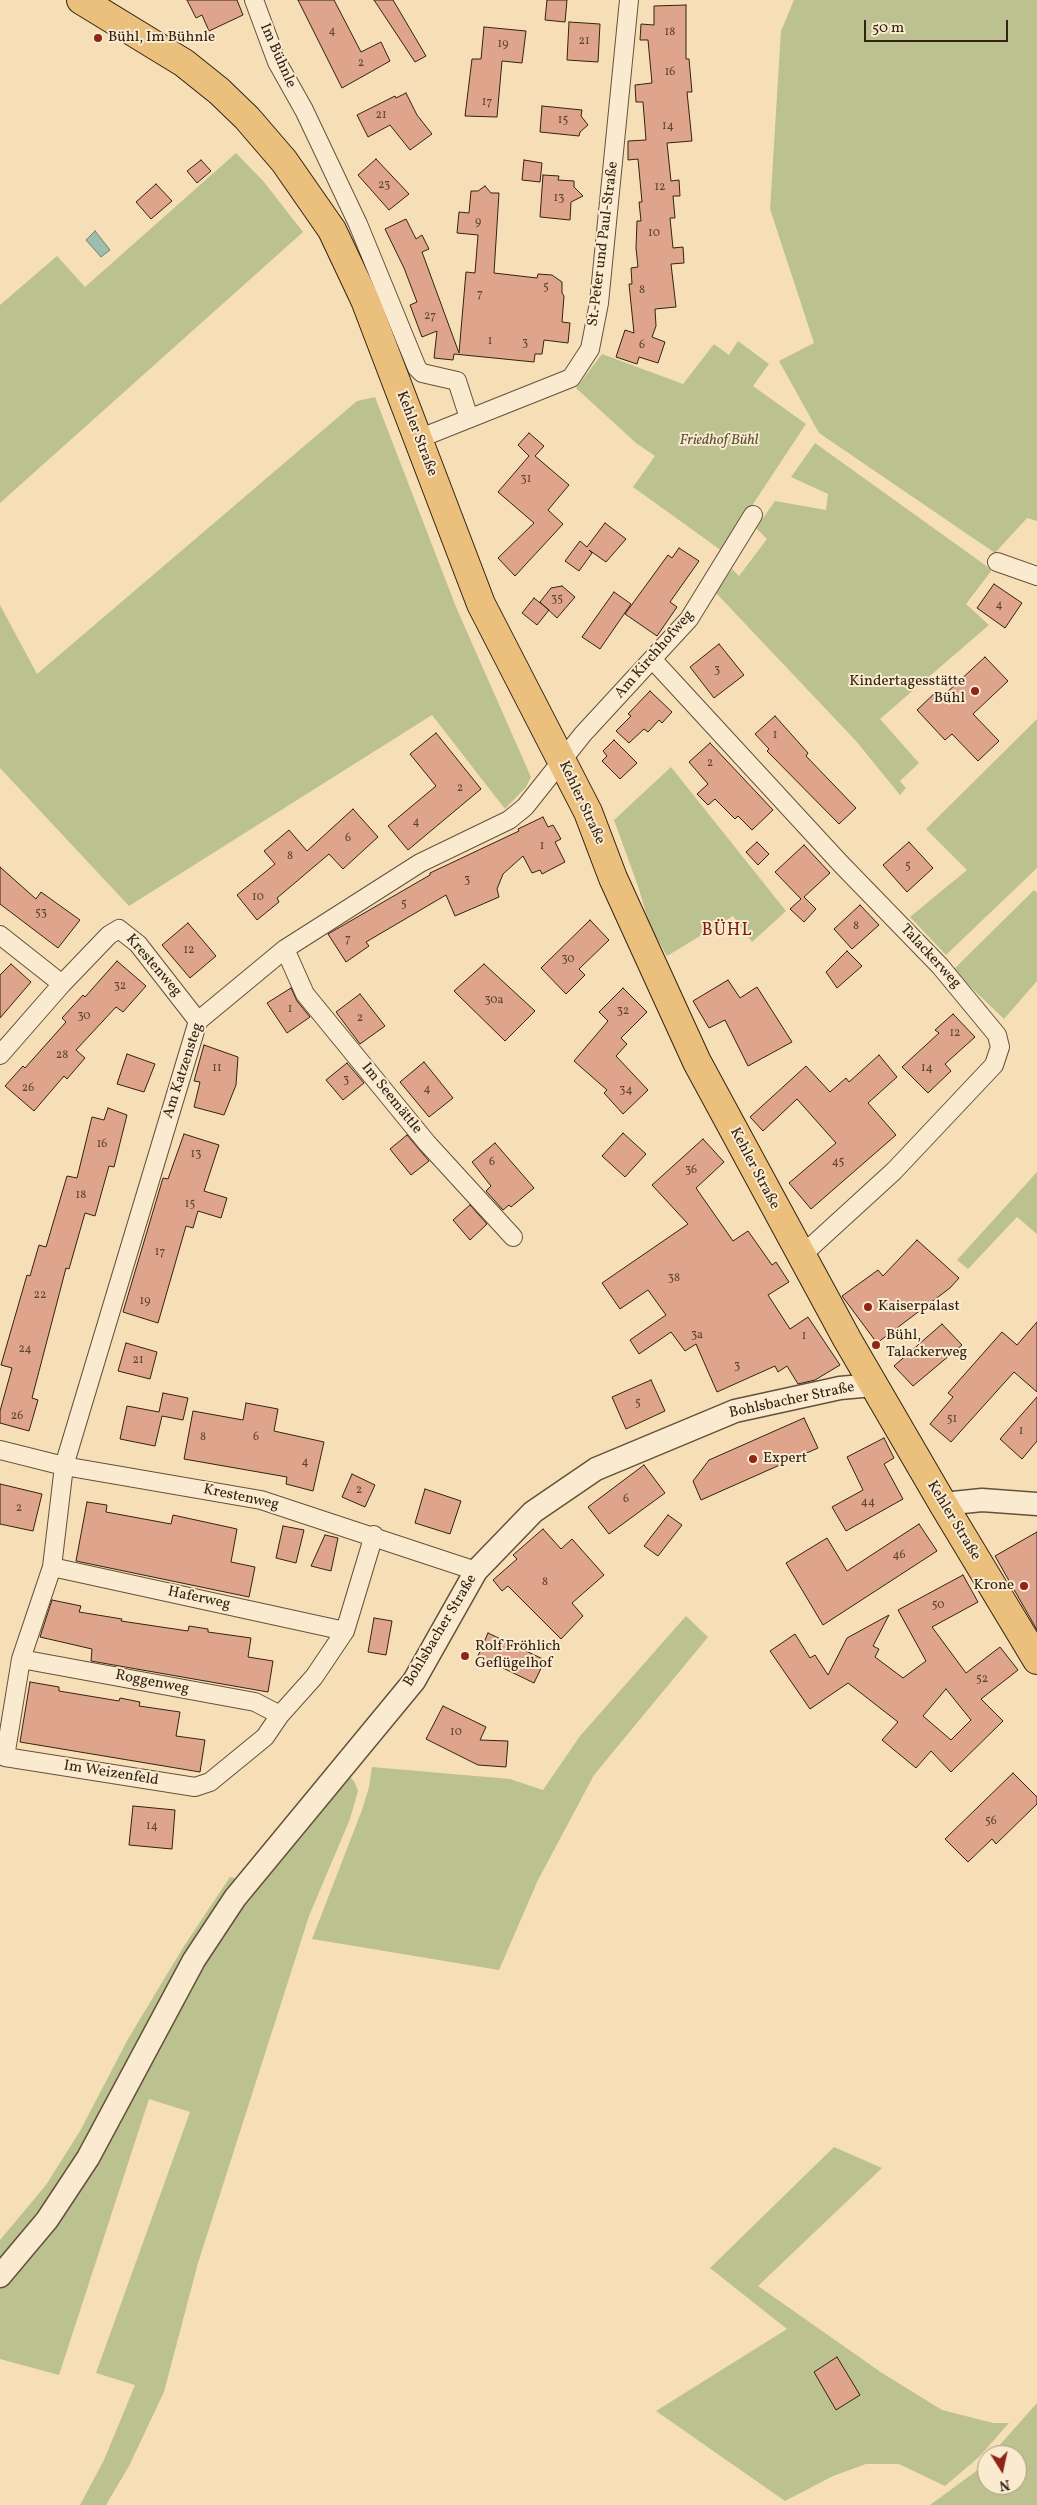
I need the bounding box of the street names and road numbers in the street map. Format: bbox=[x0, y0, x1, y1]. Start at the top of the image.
street label: Im Bühnle bbox=[255, 21, 299, 91]
street label: St.-Peter und Paul-Straße bbox=[585, 160, 623, 328]
street label: Kehler Straße bbox=[391, 389, 441, 479]
street label: Am Kirchhofweg bbox=[612, 607, 698, 703]
street label: Kehler Straße bbox=[554, 758, 608, 848]
street label: Talackerweg bbox=[896, 921, 964, 993]
street label: Krestenweg bbox=[121, 931, 185, 1001]
street label: Am Katzensteg bbox=[160, 1021, 208, 1121]
street label: Im Seemättle bbox=[357, 1060, 425, 1138]
street label: Kehler Straße bbox=[725, 1125, 783, 1213]
street label: Bohlsbacher Straße bbox=[728, 1379, 856, 1423]
street label: Kehler Straße bbox=[922, 1478, 984, 1564]
street label: Krestenweg bbox=[202, 1481, 280, 1515]
street label: Bohlsbacher Straße bbox=[400, 1572, 482, 1690]
street label: Haferweg bbox=[166, 1584, 232, 1614]
street label: Roggenweg bbox=[113, 1667, 191, 1699]
street label: Im Weizenfeld bbox=[62, 1758, 160, 1790]

